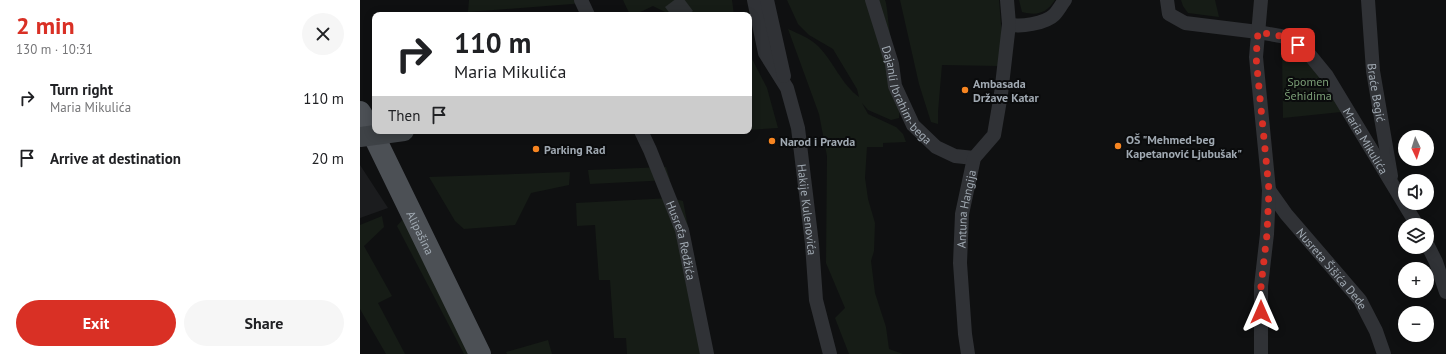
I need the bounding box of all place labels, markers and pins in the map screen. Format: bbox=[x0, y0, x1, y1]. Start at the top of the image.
pin bbox=[1281, 28, 1315, 62]
place label: Ambasada Države Katar bbox=[973, 76, 1039, 105]
marker: Ambasada Države Katar bbox=[960, 85, 970, 95]
place label: OŠ "Mehmed-beg Kapetanović Ljubušak" bbox=[1126, 132, 1242, 161]
place label: Narod i Pravda bbox=[780, 134, 855, 149]
marker: Narod i Pravda bbox=[767, 136, 777, 146]
marker: OŠ "Mehmed-beg Kapetanović Ljubušak" bbox=[1113, 141, 1123, 151]
place label: Parking Rad bbox=[544, 142, 605, 157]
marker: Parking Rad bbox=[531, 144, 541, 154]

